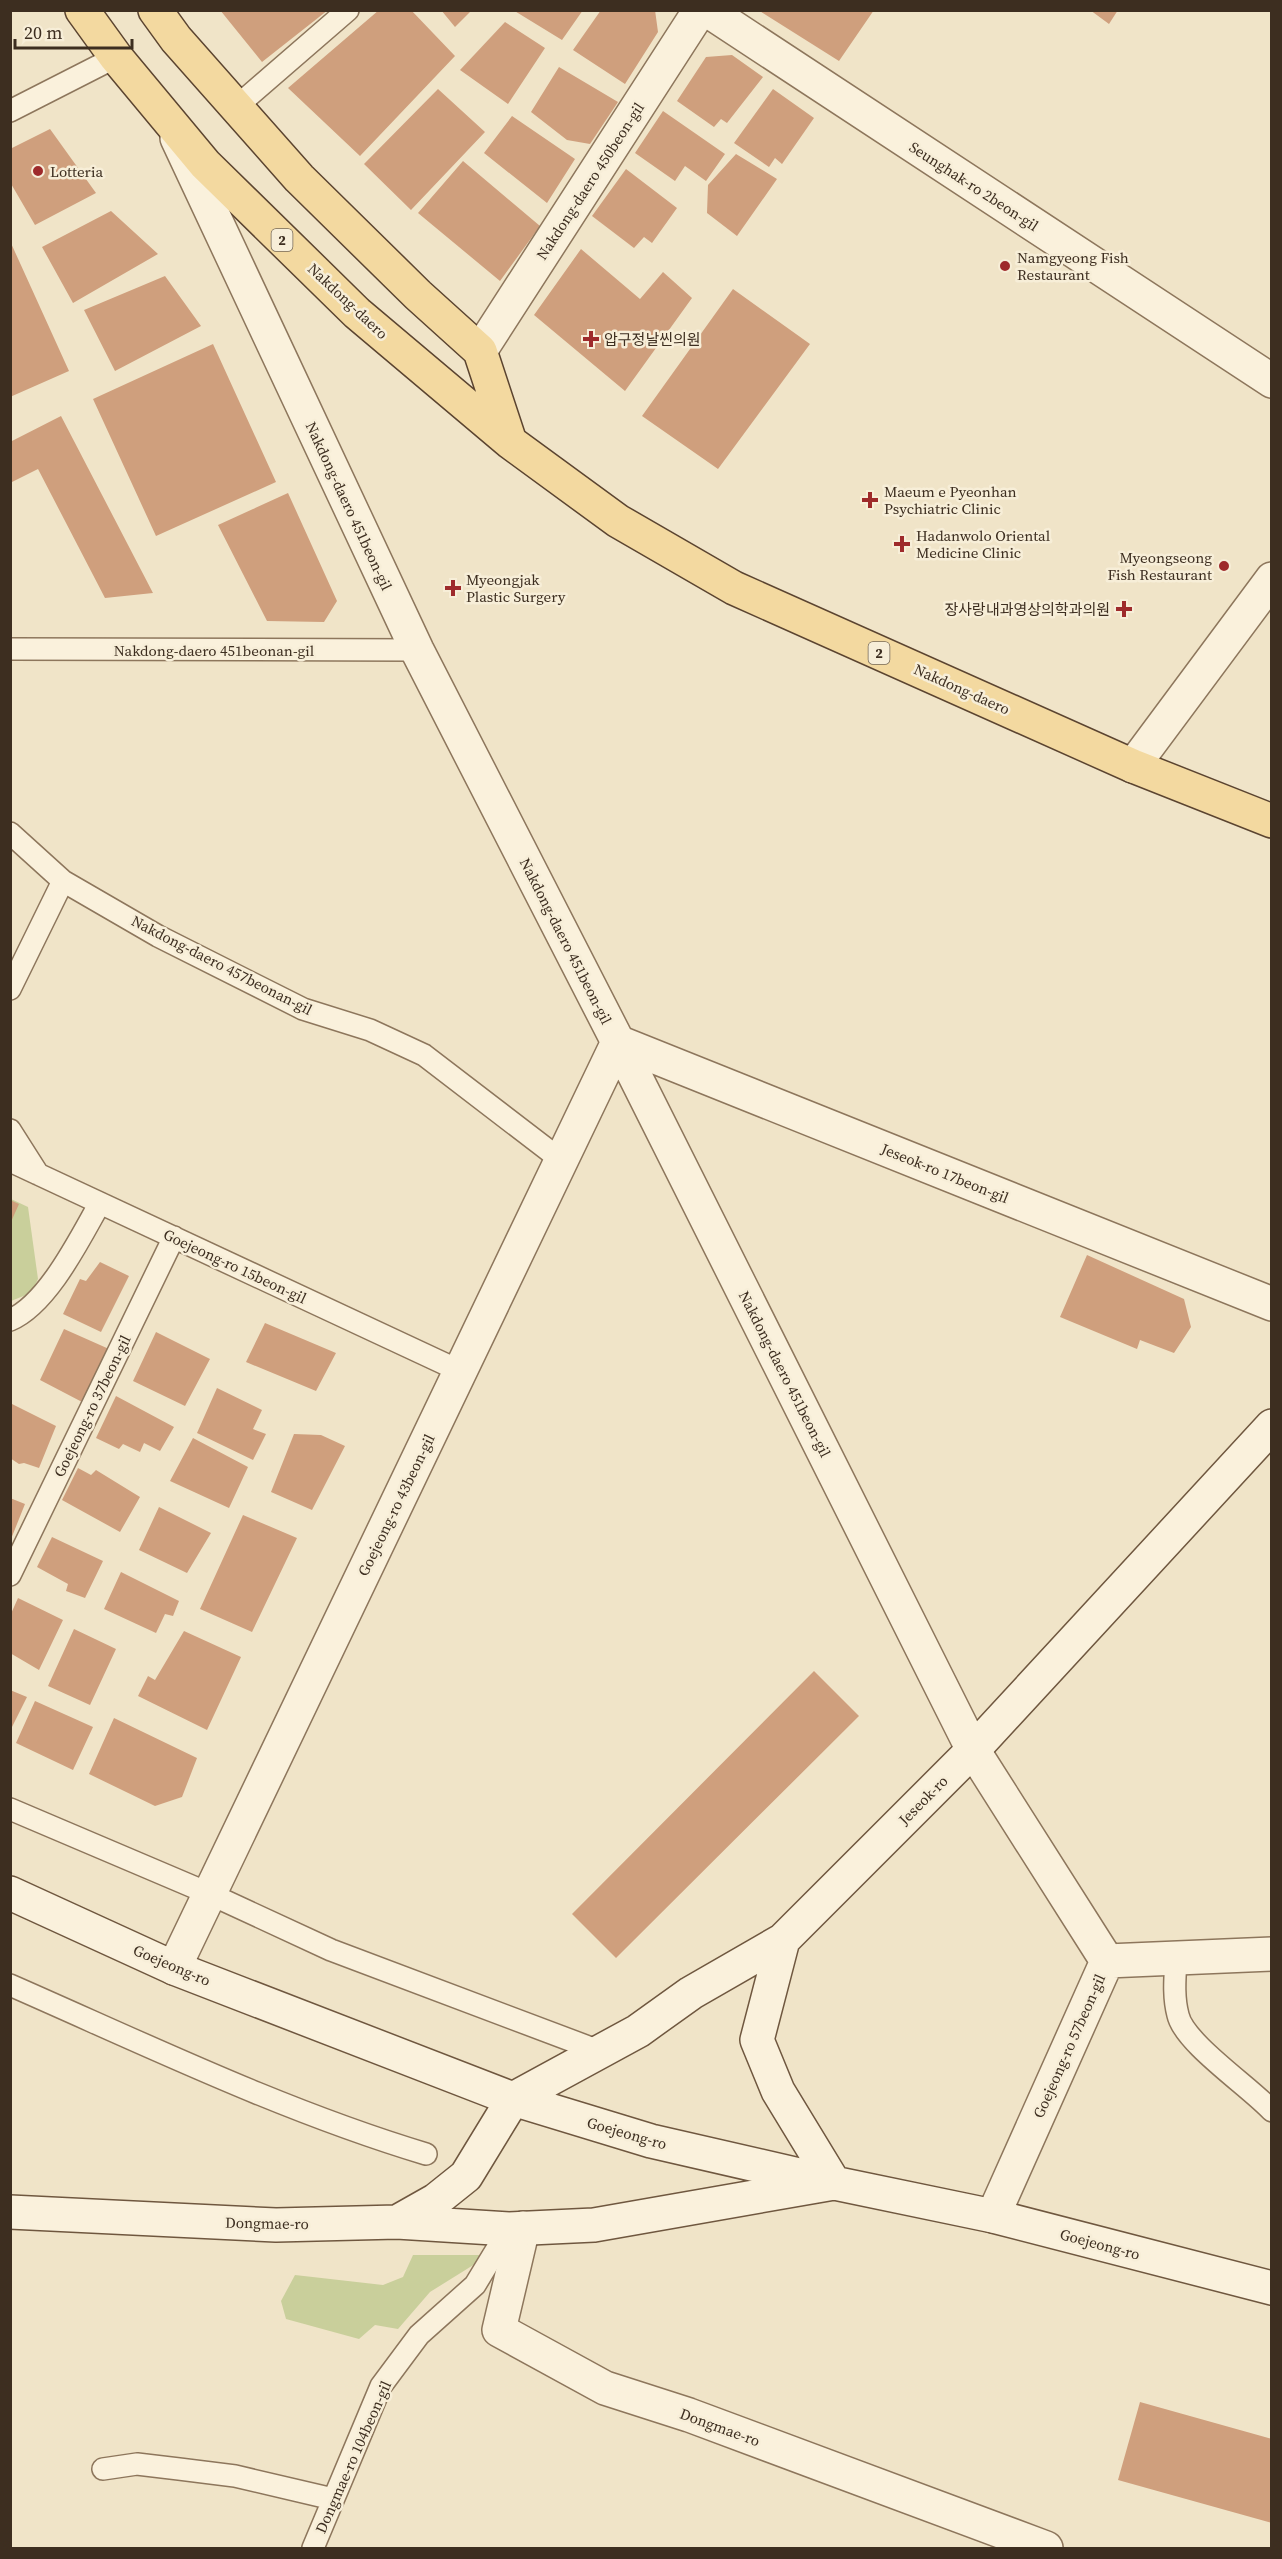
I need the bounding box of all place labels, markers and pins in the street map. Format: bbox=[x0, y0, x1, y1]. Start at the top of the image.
place label: Lotteria bbox=[50, 161, 103, 182]
marker: Lotteria bbox=[31, 164, 45, 178]
place label: Namgyeong Fish Restaurant bbox=[1017, 247, 1129, 285]
marker: Namgyeong Fish Restaurant bbox=[998, 259, 1012, 273]
place label: 압구정날씬의원 bbox=[604, 329, 701, 350]
marker: 압구정날씬의원 bbox=[582, 330, 600, 348]
place label: Maeum e Pyeonhan Psychiatric Clinic bbox=[884, 481, 1017, 519]
marker: Maeum e Pyeonhan Psychiatric Clinic bbox=[861, 491, 879, 509]
place label: Hadanwolo Oriental Medicine Clinic bbox=[916, 525, 1051, 563]
marker: Hadanwolo Oriental Medicine Clinic bbox=[893, 535, 911, 553]
place label: Myeongseong Fish Restaurant bbox=[1107, 547, 1212, 585]
marker: Myeongseong Fish Restaurant bbox=[1217, 559, 1231, 573]
place label: Myeongjak Plastic Surgery bbox=[466, 569, 566, 607]
marker: Myeongjak Plastic Surgery bbox=[444, 579, 462, 597]
place label: 장사랑내과영상의학과의원 bbox=[944, 599, 1110, 620]
marker: 장사랑내과영상의학과의원 bbox=[1115, 600, 1133, 618]

